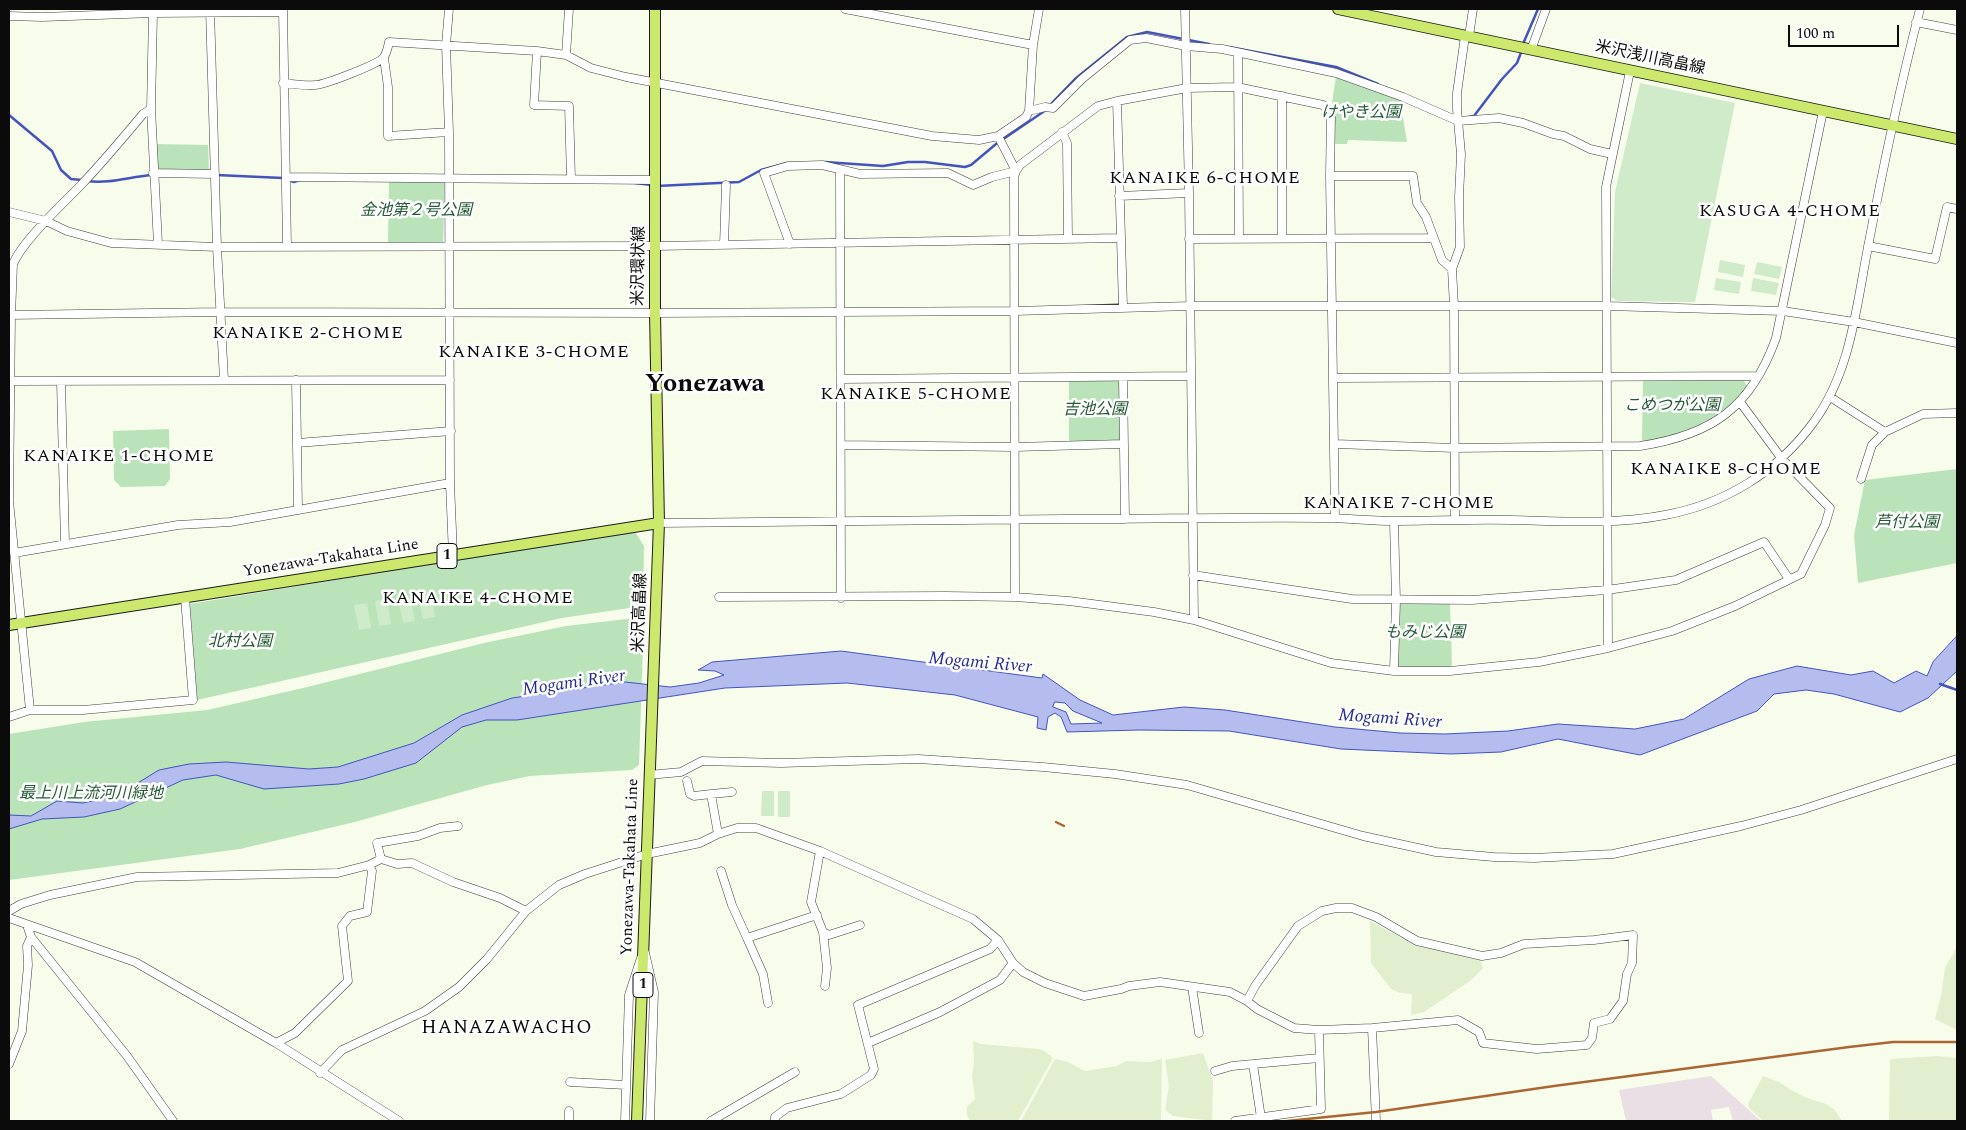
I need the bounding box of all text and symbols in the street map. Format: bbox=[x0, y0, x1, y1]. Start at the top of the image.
scale bar bbox=[1791, 15, 1902, 47]
text: 100 m bbox=[1796, 22, 1835, 45]
street label: 米沢浅川高畠線 bbox=[1593, 38, 1707, 80]
park label: けやき公園 bbox=[1321, 104, 1401, 124]
district label: KANAIKE 6-CHOME bbox=[1107, 168, 1303, 190]
district label: KASUGA 4-CHOME bbox=[1697, 201, 1883, 223]
park label: 金池第２号公園 bbox=[360, 202, 472, 222]
street label: 米沢環状線 bbox=[630, 226, 650, 306]
district label: KANAIKE 2-CHOME bbox=[210, 323, 406, 345]
district label: KANAIKE 3-CHOME bbox=[436, 342, 632, 364]
district label: Yonezawa bbox=[645, 370, 765, 402]
district label: KANAIKE 5-CHOME bbox=[818, 384, 1014, 406]
park label: こめつが公園 bbox=[1624, 397, 1720, 417]
park label: 吉池公園 bbox=[1063, 401, 1127, 421]
district label: KANAIKE 1-CHOME bbox=[21, 446, 217, 468]
district label: KANAIKE 8-CHOME bbox=[1628, 459, 1824, 481]
district label: KANAIKE 7-CHOME bbox=[1301, 493, 1497, 515]
park label: 芦付公園 bbox=[1875, 514, 1939, 534]
street label: Yonezawa-Takahata Line bbox=[242, 536, 420, 582]
road number: 1 bbox=[437, 544, 457, 568]
street label: 米沢高畠線 bbox=[630, 573, 652, 653]
district label: KANAIKE 4-CHOME bbox=[380, 588, 576, 610]
park label: もみじ公園 bbox=[1385, 624, 1465, 644]
park label: 北村公園 bbox=[208, 633, 272, 653]
water label: Mogami River bbox=[927, 649, 1033, 679]
water label: Mogami River bbox=[521, 666, 627, 702]
water label: Mogami River bbox=[1337, 706, 1443, 734]
street label: Yonezawa-Takahata Line bbox=[618, 778, 644, 956]
park label: 最上川上流河川緑地 bbox=[19, 785, 163, 805]
road number: 1 bbox=[633, 972, 653, 998]
district label: HANAZAWACHO bbox=[420, 1018, 594, 1040]

